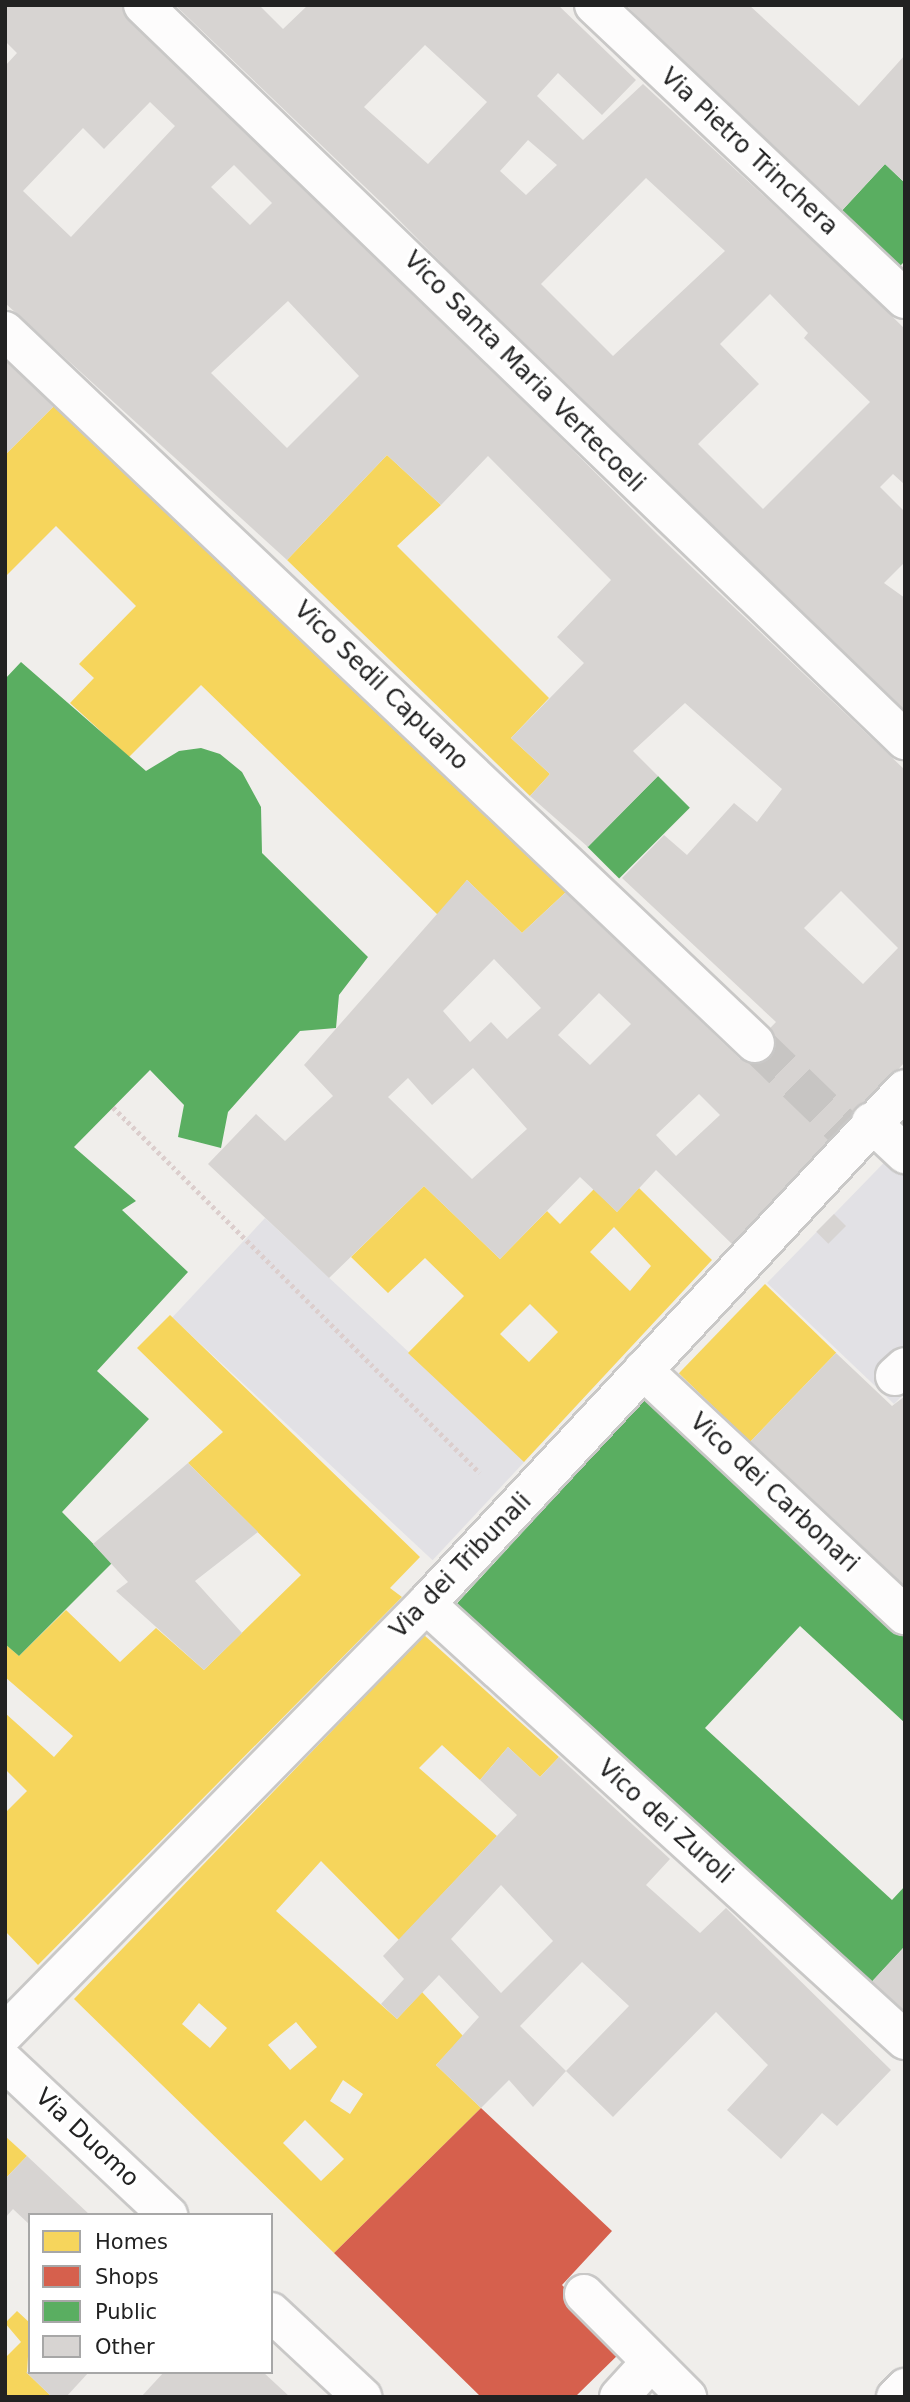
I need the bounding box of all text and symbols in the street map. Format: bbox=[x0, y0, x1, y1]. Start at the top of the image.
street label: Via Pietro Trinchera bbox=[654, 62, 844, 242]
street label: Vico Santa Maria Vertecoeli bbox=[398, 246, 650, 498]
street label: Vico Sedil Capuano bbox=[288, 595, 474, 777]
street label: Vico dei Carbonari bbox=[684, 1407, 864, 1579]
street label: Via dei Tribunali bbox=[384, 1487, 538, 1645]
street label: Vico dei Zuroli bbox=[592, 1754, 738, 1890]
street label: Via Duomo bbox=[29, 2083, 145, 2193]
legend bbox=[28, 2213, 273, 2374]
text: Homes bbox=[95, 2230, 168, 2254]
text: Shops bbox=[95, 2265, 159, 2289]
text: Public bbox=[95, 2300, 157, 2324]
text: Other bbox=[95, 2335, 155, 2359]

